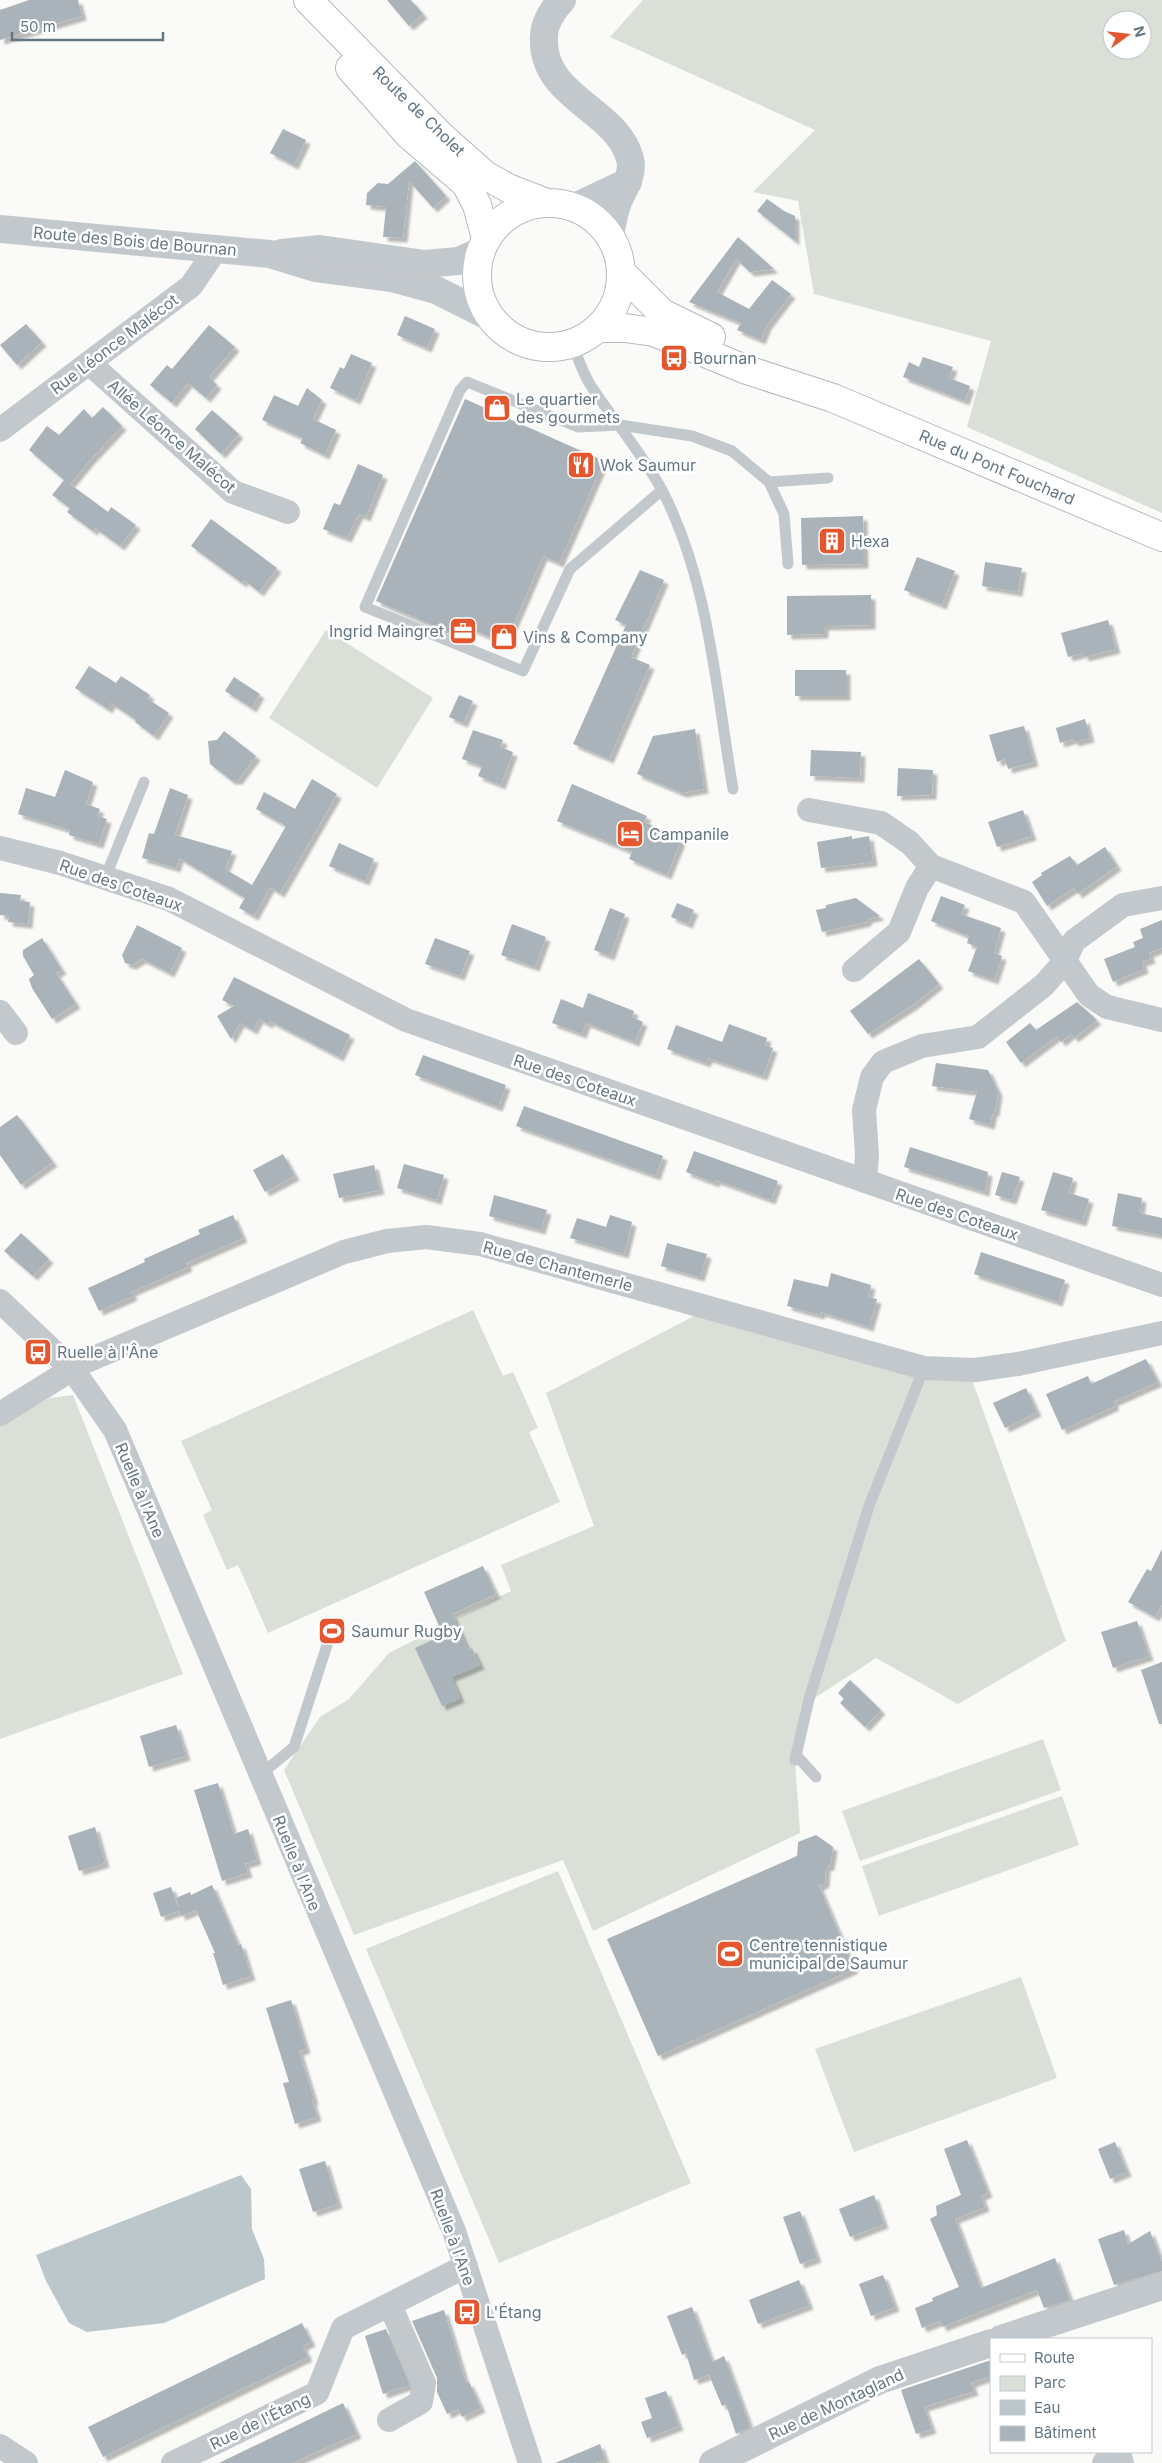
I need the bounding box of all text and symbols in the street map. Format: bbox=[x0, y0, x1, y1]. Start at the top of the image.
scale bar bbox=[12, 10, 164, 42]
north arrow bbox=[1102, 10, 1152, 60]
text: 50 m bbox=[20, 17, 56, 36]
text: N bbox=[1130, 24, 1150, 39]
street label: Route de Cholet bbox=[369, 62, 469, 160]
street label: Route des Bois de Bournan bbox=[32, 222, 238, 260]
street label: Rue Léonce Malécot bbox=[46, 289, 182, 399]
bus stop icon: Bournan bbox=[659, 343, 689, 373]
place label: Bournan bbox=[693, 348, 757, 368]
street label: Allée Léonce Malécot bbox=[104, 375, 240, 497]
place label: Le quartier des gourmets bbox=[516, 389, 620, 427]
shop icon: Le quartier des gourmets bbox=[482, 393, 512, 423]
street label: Rue du Pont Fouchard bbox=[916, 425, 1078, 509]
restaurant icon: Wok Saumur bbox=[566, 450, 596, 480]
place label: Wok Saumur bbox=[600, 455, 696, 475]
building icon: Hexa bbox=[817, 526, 847, 556]
place label: Hexa bbox=[851, 531, 890, 551]
office icon: Ingrid Maingret bbox=[448, 616, 478, 646]
place label: Ingrid Maingret bbox=[329, 621, 444, 641]
shop icon: Vins & Company bbox=[489, 622, 519, 652]
place label: Vins & Company bbox=[523, 627, 648, 647]
hotel icon: Campanile bbox=[615, 819, 645, 849]
place label: Campanile bbox=[649, 824, 729, 844]
street label: Rue des Coteaux bbox=[57, 855, 185, 915]
street label: Rue des Coteaux bbox=[511, 1050, 639, 1110]
street label: Rue des Coteaux bbox=[893, 1184, 1021, 1244]
street label: Rue de Chantemerle bbox=[481, 1236, 635, 1296]
bus stop icon: Ruelle à l'Âne bbox=[23, 1337, 53, 1367]
place label: Ruelle à l'Âne bbox=[57, 1342, 158, 1362]
street label: Ruelle à l'Ane bbox=[111, 1439, 169, 1541]
sports icon: Saumur Rugby bbox=[317, 1616, 347, 1646]
place label: Saumur Rugby bbox=[351, 1621, 462, 1641]
street label: Ruelle à l'Ane bbox=[269, 1812, 325, 1914]
place label: Centre tennistique municipal de Saumur bbox=[749, 1935, 908, 1973]
sports icon: Centre tennistique municipal de Saumur bbox=[715, 1939, 745, 1969]
street label: Ruelle à l'Ane bbox=[426, 2186, 480, 2288]
bus stop icon: L'Étang bbox=[452, 2297, 482, 2327]
place label: L'Étang bbox=[486, 2302, 542, 2322]
legend bbox=[990, 2338, 1152, 2453]
text: Route bbox=[1034, 2348, 1075, 2367]
street label: Rue de Montagland bbox=[765, 2364, 907, 2444]
text: Parc bbox=[1034, 2373, 1066, 2392]
street label: Rue de l'Étang bbox=[207, 2388, 313, 2454]
text: Eau bbox=[1034, 2398, 1060, 2417]
text: Bâtiment bbox=[1034, 2423, 1097, 2442]

